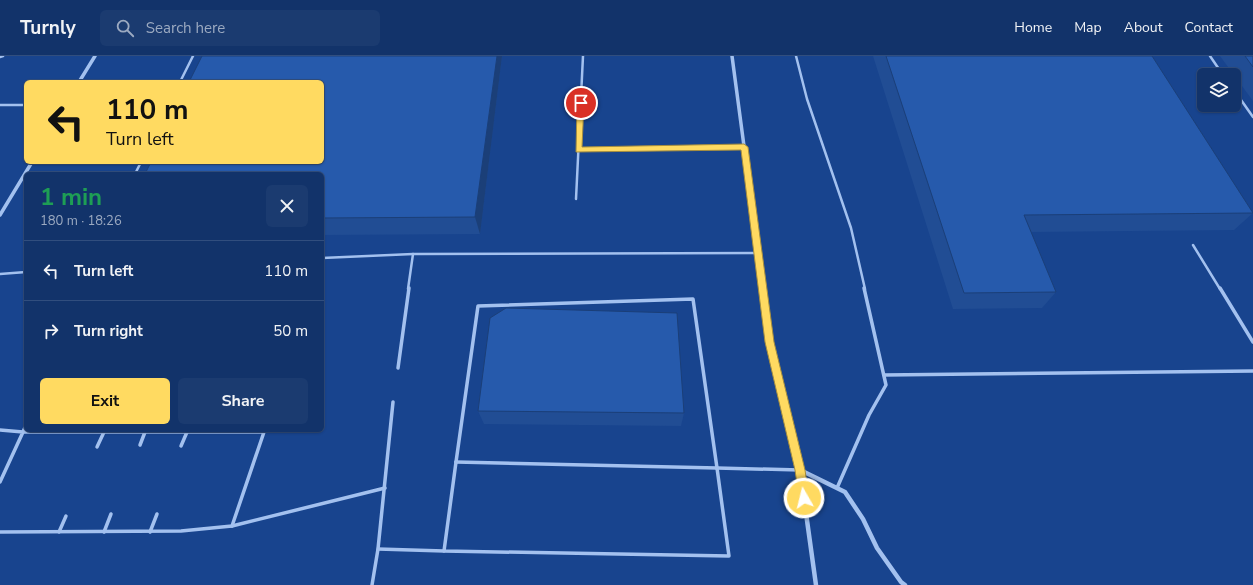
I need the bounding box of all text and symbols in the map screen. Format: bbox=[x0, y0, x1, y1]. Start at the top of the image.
search box bbox=[100, 10, 380, 46]
text: Turnly bbox=[20, 15, 76, 41]
icon: search bbox=[114, 17, 136, 39]
text: Search here bbox=[146, 18, 225, 38]
text: Home bbox=[1014, 18, 1052, 37]
text: Map bbox=[1074, 18, 1102, 37]
text: About bbox=[1124, 18, 1163, 37]
text: Contact bbox=[1185, 18, 1233, 37]
map controls bbox=[1197, 68, 1241, 112]
button: layers bbox=[1197, 68, 1241, 112]
pin bbox=[564, 86, 598, 120]
text: 110 m bbox=[106, 91, 189, 129]
icon: arrive bbox=[570, 92, 592, 114]
icon: left bbox=[40, 96, 92, 148]
text: Turn left bbox=[106, 127, 174, 151]
text: 1 min bbox=[40, 181, 102, 213]
button: close bbox=[266, 185, 308, 227]
text: 180 m · 18:26 bbox=[40, 212, 122, 230]
icon: left bbox=[40, 260, 62, 282]
text: Turn left bbox=[74, 261, 133, 281]
text: 110 m bbox=[264, 261, 308, 281]
icon: right bbox=[40, 320, 62, 342]
text: Turn right bbox=[74, 321, 143, 341]
text: 50 m bbox=[273, 321, 308, 341]
button: Exit bbox=[40, 378, 170, 424]
button: Share bbox=[178, 378, 308, 424]
position arrow bbox=[783, 477, 825, 519]

